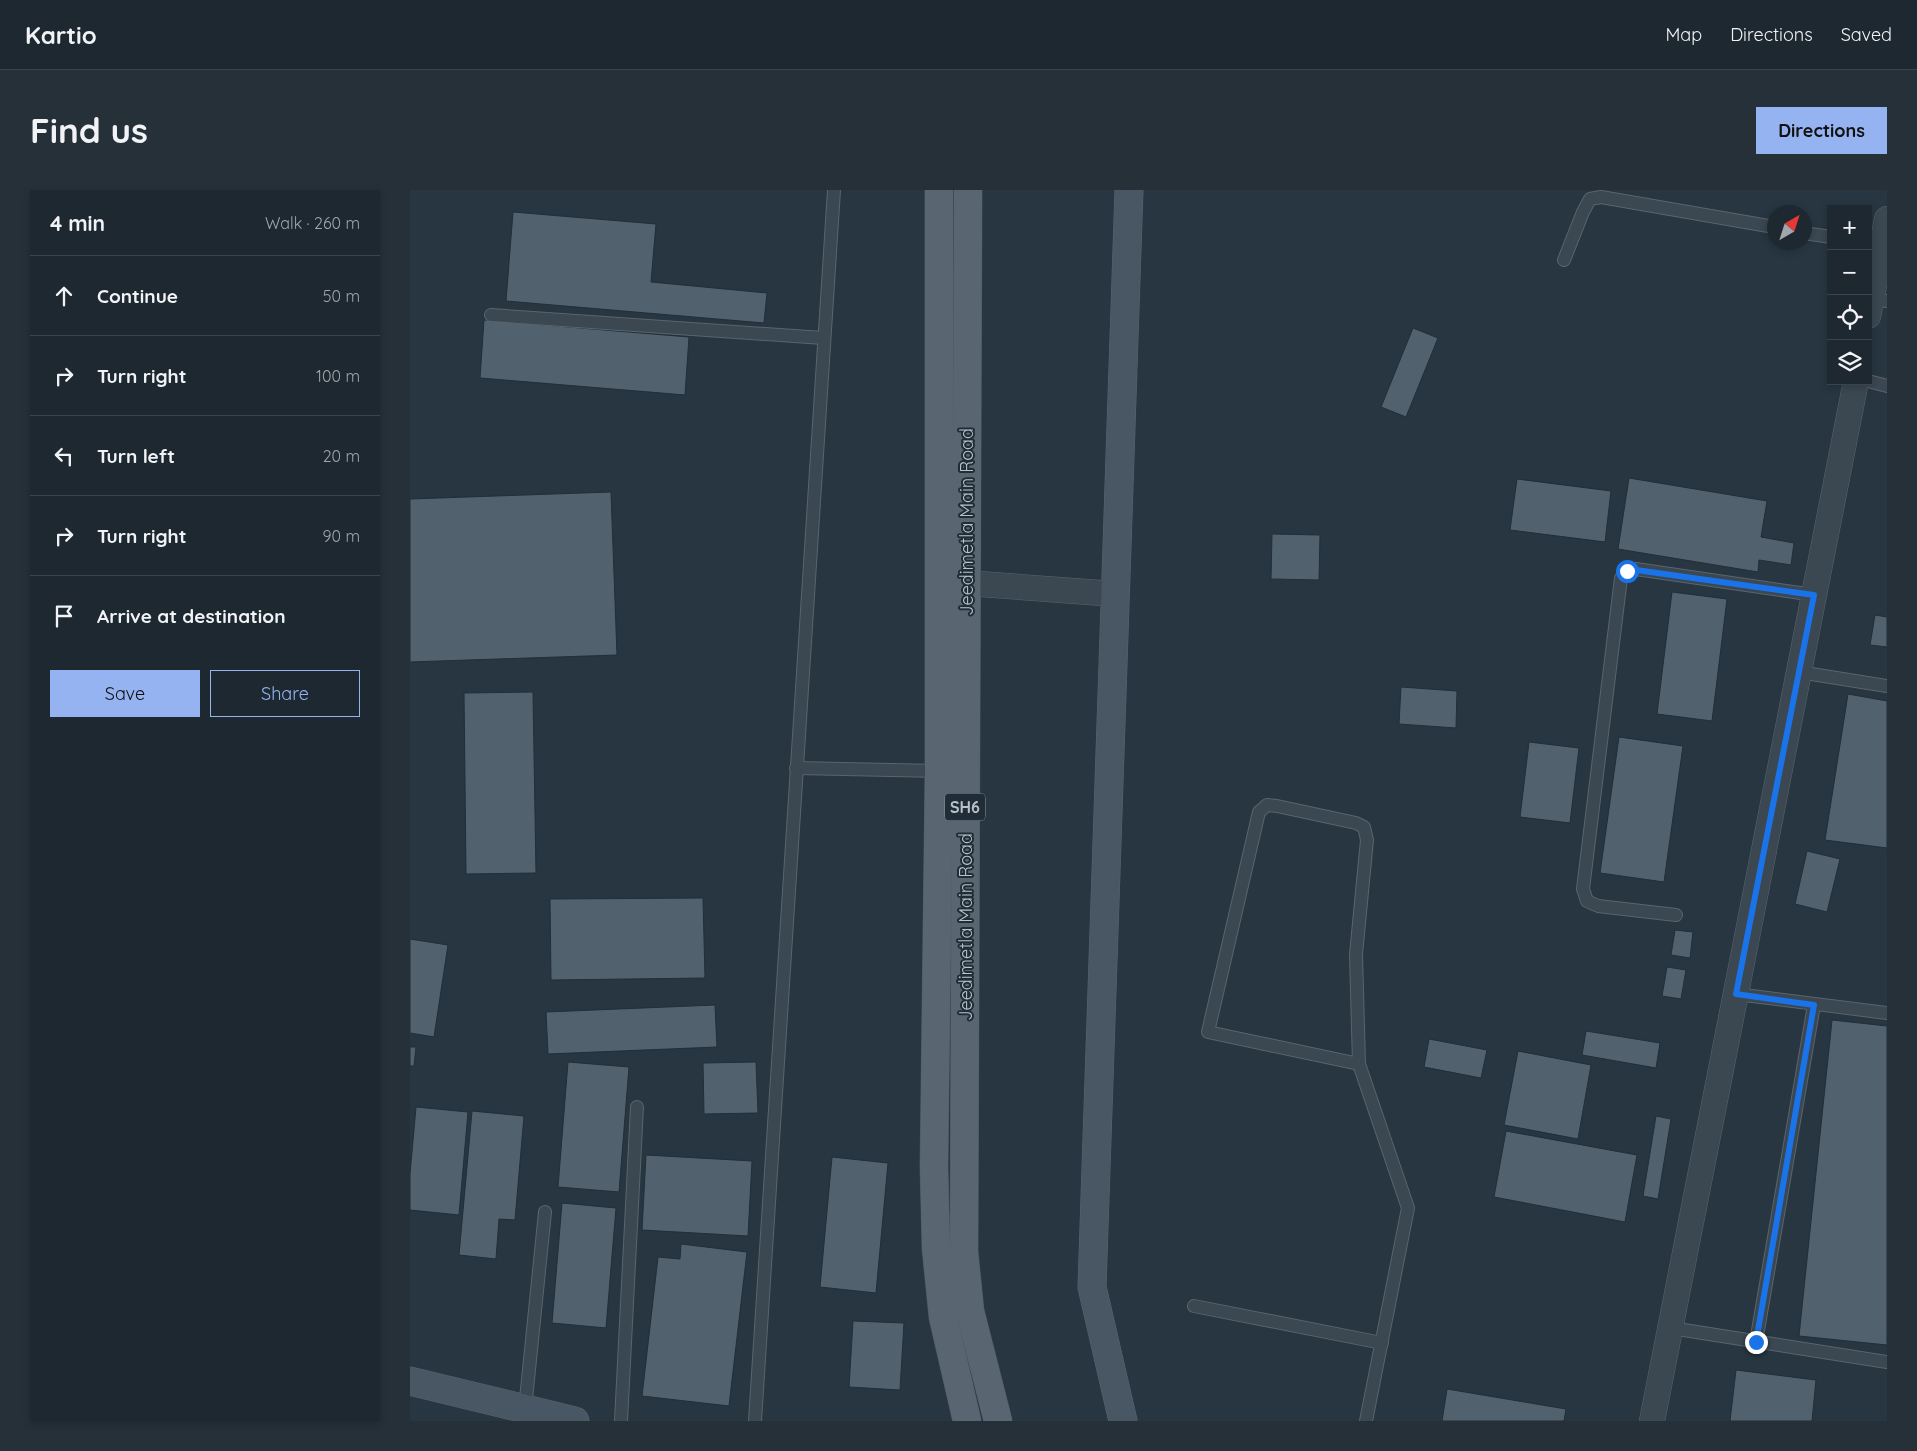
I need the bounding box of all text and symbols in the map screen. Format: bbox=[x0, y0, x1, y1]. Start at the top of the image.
text: Kartio bbox=[25, 20, 97, 50]
text: Map bbox=[1665, 23, 1702, 46]
text: Directions bbox=[1730, 23, 1813, 46]
text: Saved bbox=[1841, 23, 1892, 46]
button: Directions bbox=[1756, 107, 1887, 154]
text: Find us bbox=[30, 108, 148, 152]
north arrow bbox=[1767, 205, 1812, 250]
map controls bbox=[1827, 205, 1872, 385]
button: + bbox=[1827, 205, 1872, 250]
text: 4 min bbox=[50, 210, 105, 236]
text: Walk · 260 m bbox=[265, 213, 360, 233]
button: − bbox=[1827, 250, 1872, 295]
icon: ahead bbox=[50, 282, 78, 310]
text: Continue bbox=[97, 284, 178, 308]
text: 50 m bbox=[323, 286, 360, 306]
button: locate bbox=[1827, 295, 1872, 340]
button: layers bbox=[1827, 340, 1872, 385]
icon: right bbox=[50, 362, 78, 390]
text: Turn right bbox=[97, 364, 186, 388]
text: 100 m bbox=[316, 366, 360, 386]
street label: Jeedimetla Main Road bbox=[955, 428, 978, 616]
icon: left bbox=[50, 442, 78, 470]
text: Turn left bbox=[97, 444, 175, 468]
text: 20 m bbox=[323, 446, 360, 466]
icon: right bbox=[50, 522, 78, 550]
text: Turn right bbox=[97, 524, 186, 548]
text: 90 m bbox=[323, 526, 360, 546]
route start bbox=[1616, 560, 1639, 583]
icon: arrive bbox=[50, 602, 78, 630]
text: Arrive at destination bbox=[97, 604, 286, 628]
button: Save bbox=[50, 670, 200, 717]
button: Share bbox=[210, 670, 360, 717]
road number: SH6 bbox=[945, 794, 985, 820]
street label: Jeedimetla Main Road bbox=[954, 833, 977, 1021]
route end bbox=[1745, 1331, 1768, 1354]

